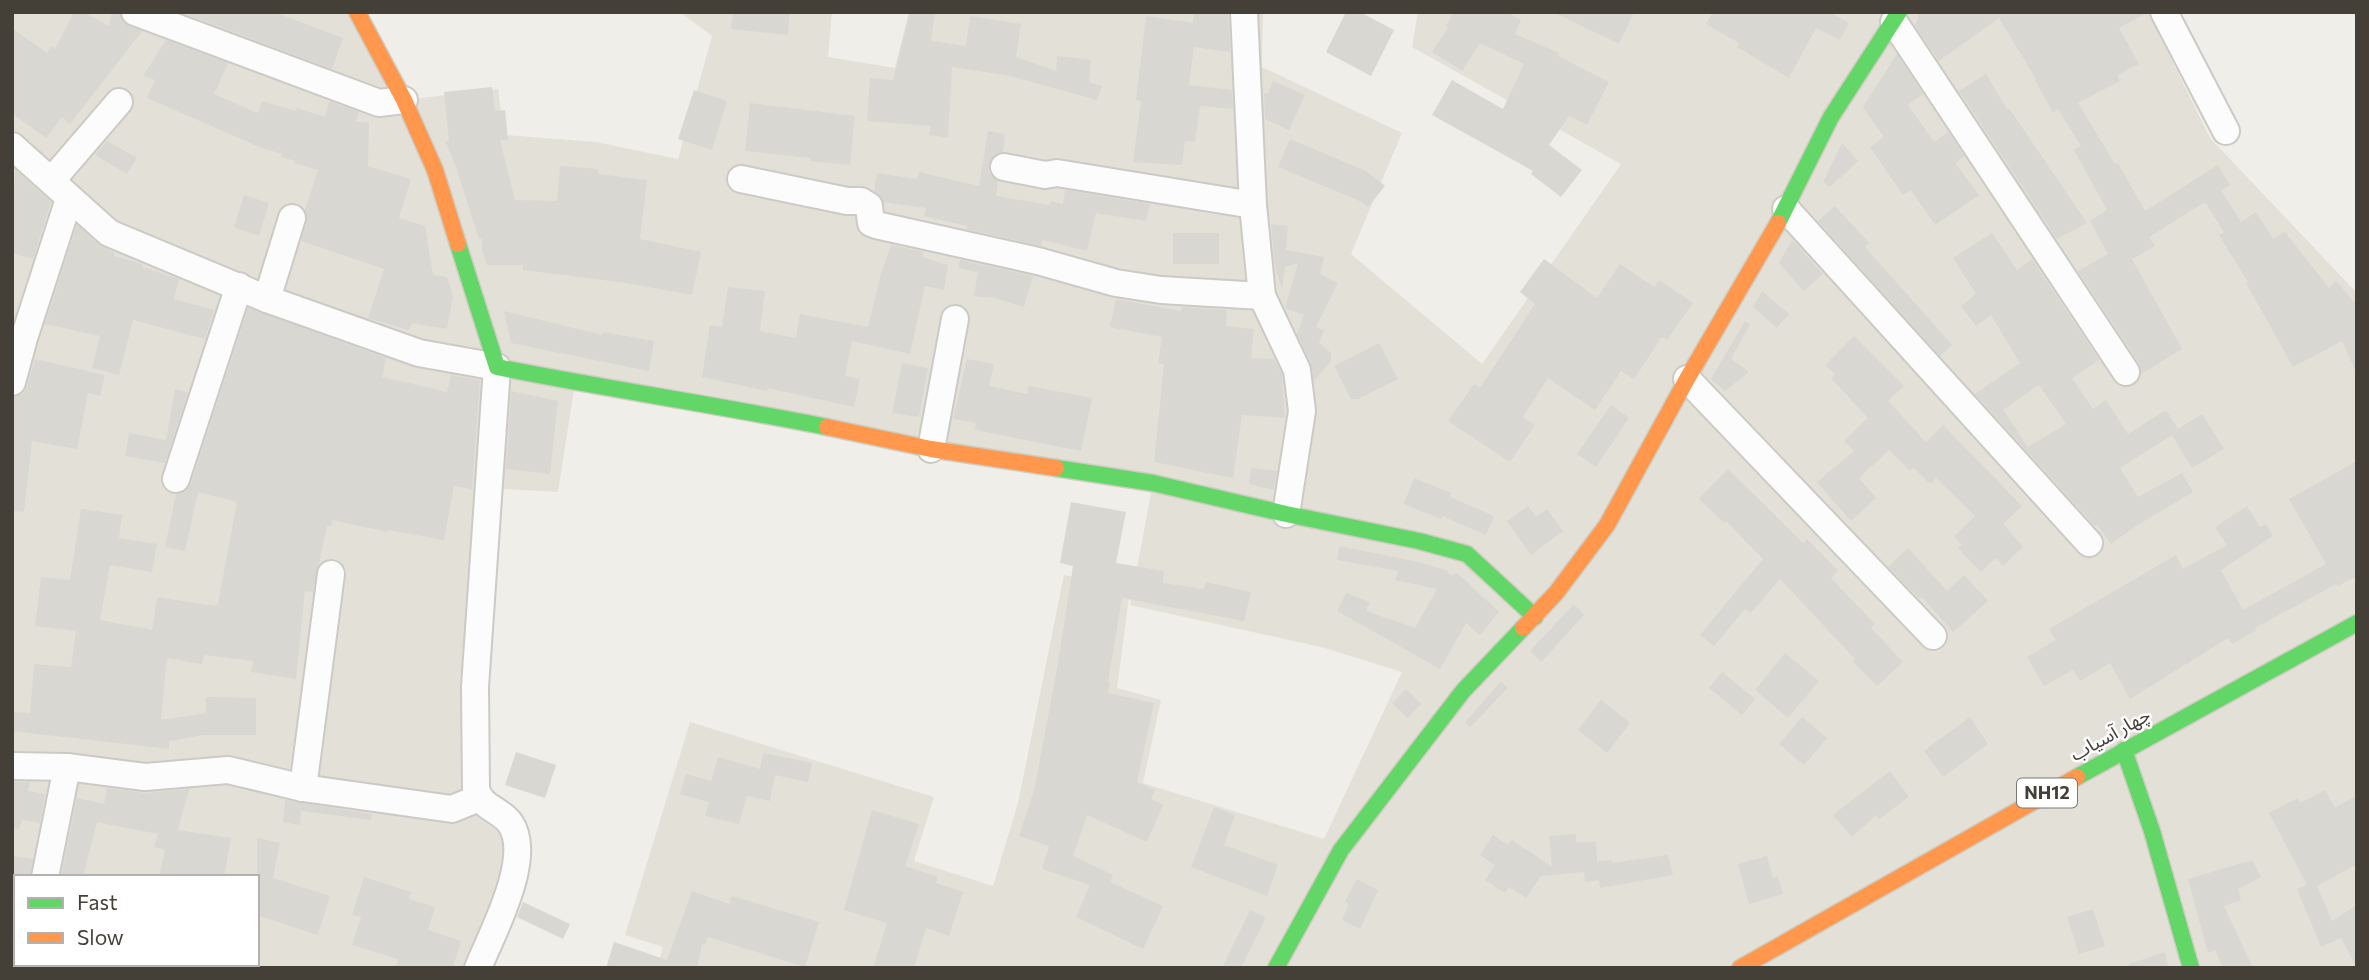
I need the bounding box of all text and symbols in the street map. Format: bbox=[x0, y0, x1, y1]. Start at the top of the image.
street label: چهار آسیاب bbox=[2066, 702, 2155, 767]
road number: NH12 bbox=[2017, 778, 2077, 808]
legend bbox=[14, 875, 259, 966]
text: Fast bbox=[77, 889, 118, 914]
text: Slow bbox=[77, 924, 124, 949]

